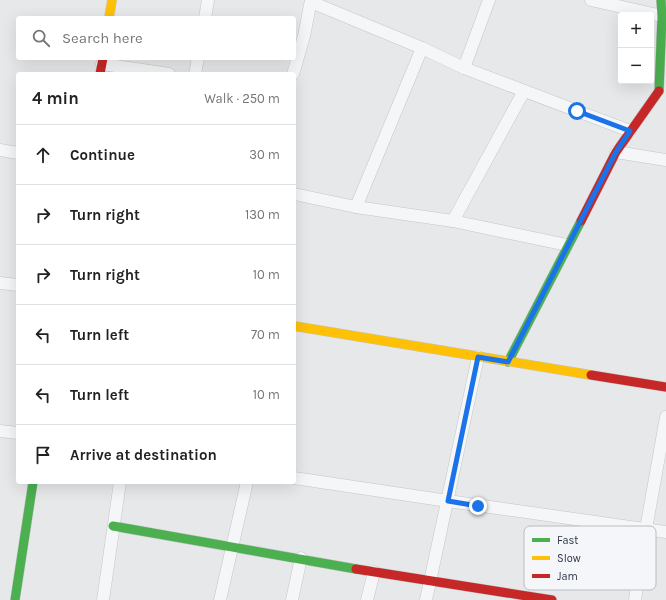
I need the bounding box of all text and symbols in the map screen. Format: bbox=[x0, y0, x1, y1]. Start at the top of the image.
map controls bbox=[618, 12, 654, 84]
button: + bbox=[618, 12, 654, 48]
search box bbox=[16, 16, 296, 60]
icon: search bbox=[30, 27, 52, 49]
text: Search here bbox=[62, 29, 143, 47]
button: − bbox=[618, 48, 654, 84]
text: 4 min bbox=[32, 88, 79, 108]
text: Walk · 250 m bbox=[204, 91, 280, 106]
route start bbox=[568, 102, 586, 120]
icon: ahead bbox=[32, 144, 54, 166]
text: Continue bbox=[70, 146, 135, 164]
text: 30 m bbox=[249, 147, 280, 162]
icon: right bbox=[32, 204, 54, 226]
text: Turn right bbox=[70, 206, 140, 224]
text: 130 m bbox=[245, 207, 280, 222]
icon: right bbox=[32, 264, 54, 286]
text: Turn right bbox=[70, 266, 140, 284]
text: 10 m bbox=[253, 267, 280, 282]
icon: left bbox=[32, 324, 54, 346]
text: Turn left bbox=[70, 326, 129, 344]
text: 70 m bbox=[251, 327, 280, 342]
icon: left bbox=[32, 384, 54, 406]
text: Turn left bbox=[70, 386, 129, 404]
text: 10 m bbox=[253, 387, 280, 402]
icon: arrive bbox=[32, 444, 54, 466]
text: Arrive at destination bbox=[70, 446, 217, 464]
route end bbox=[469, 497, 487, 515]
legend bbox=[524, 526, 656, 590]
text: Fast bbox=[557, 534, 578, 547]
text: Slow bbox=[557, 552, 581, 565]
text: Jam bbox=[557, 570, 578, 583]

